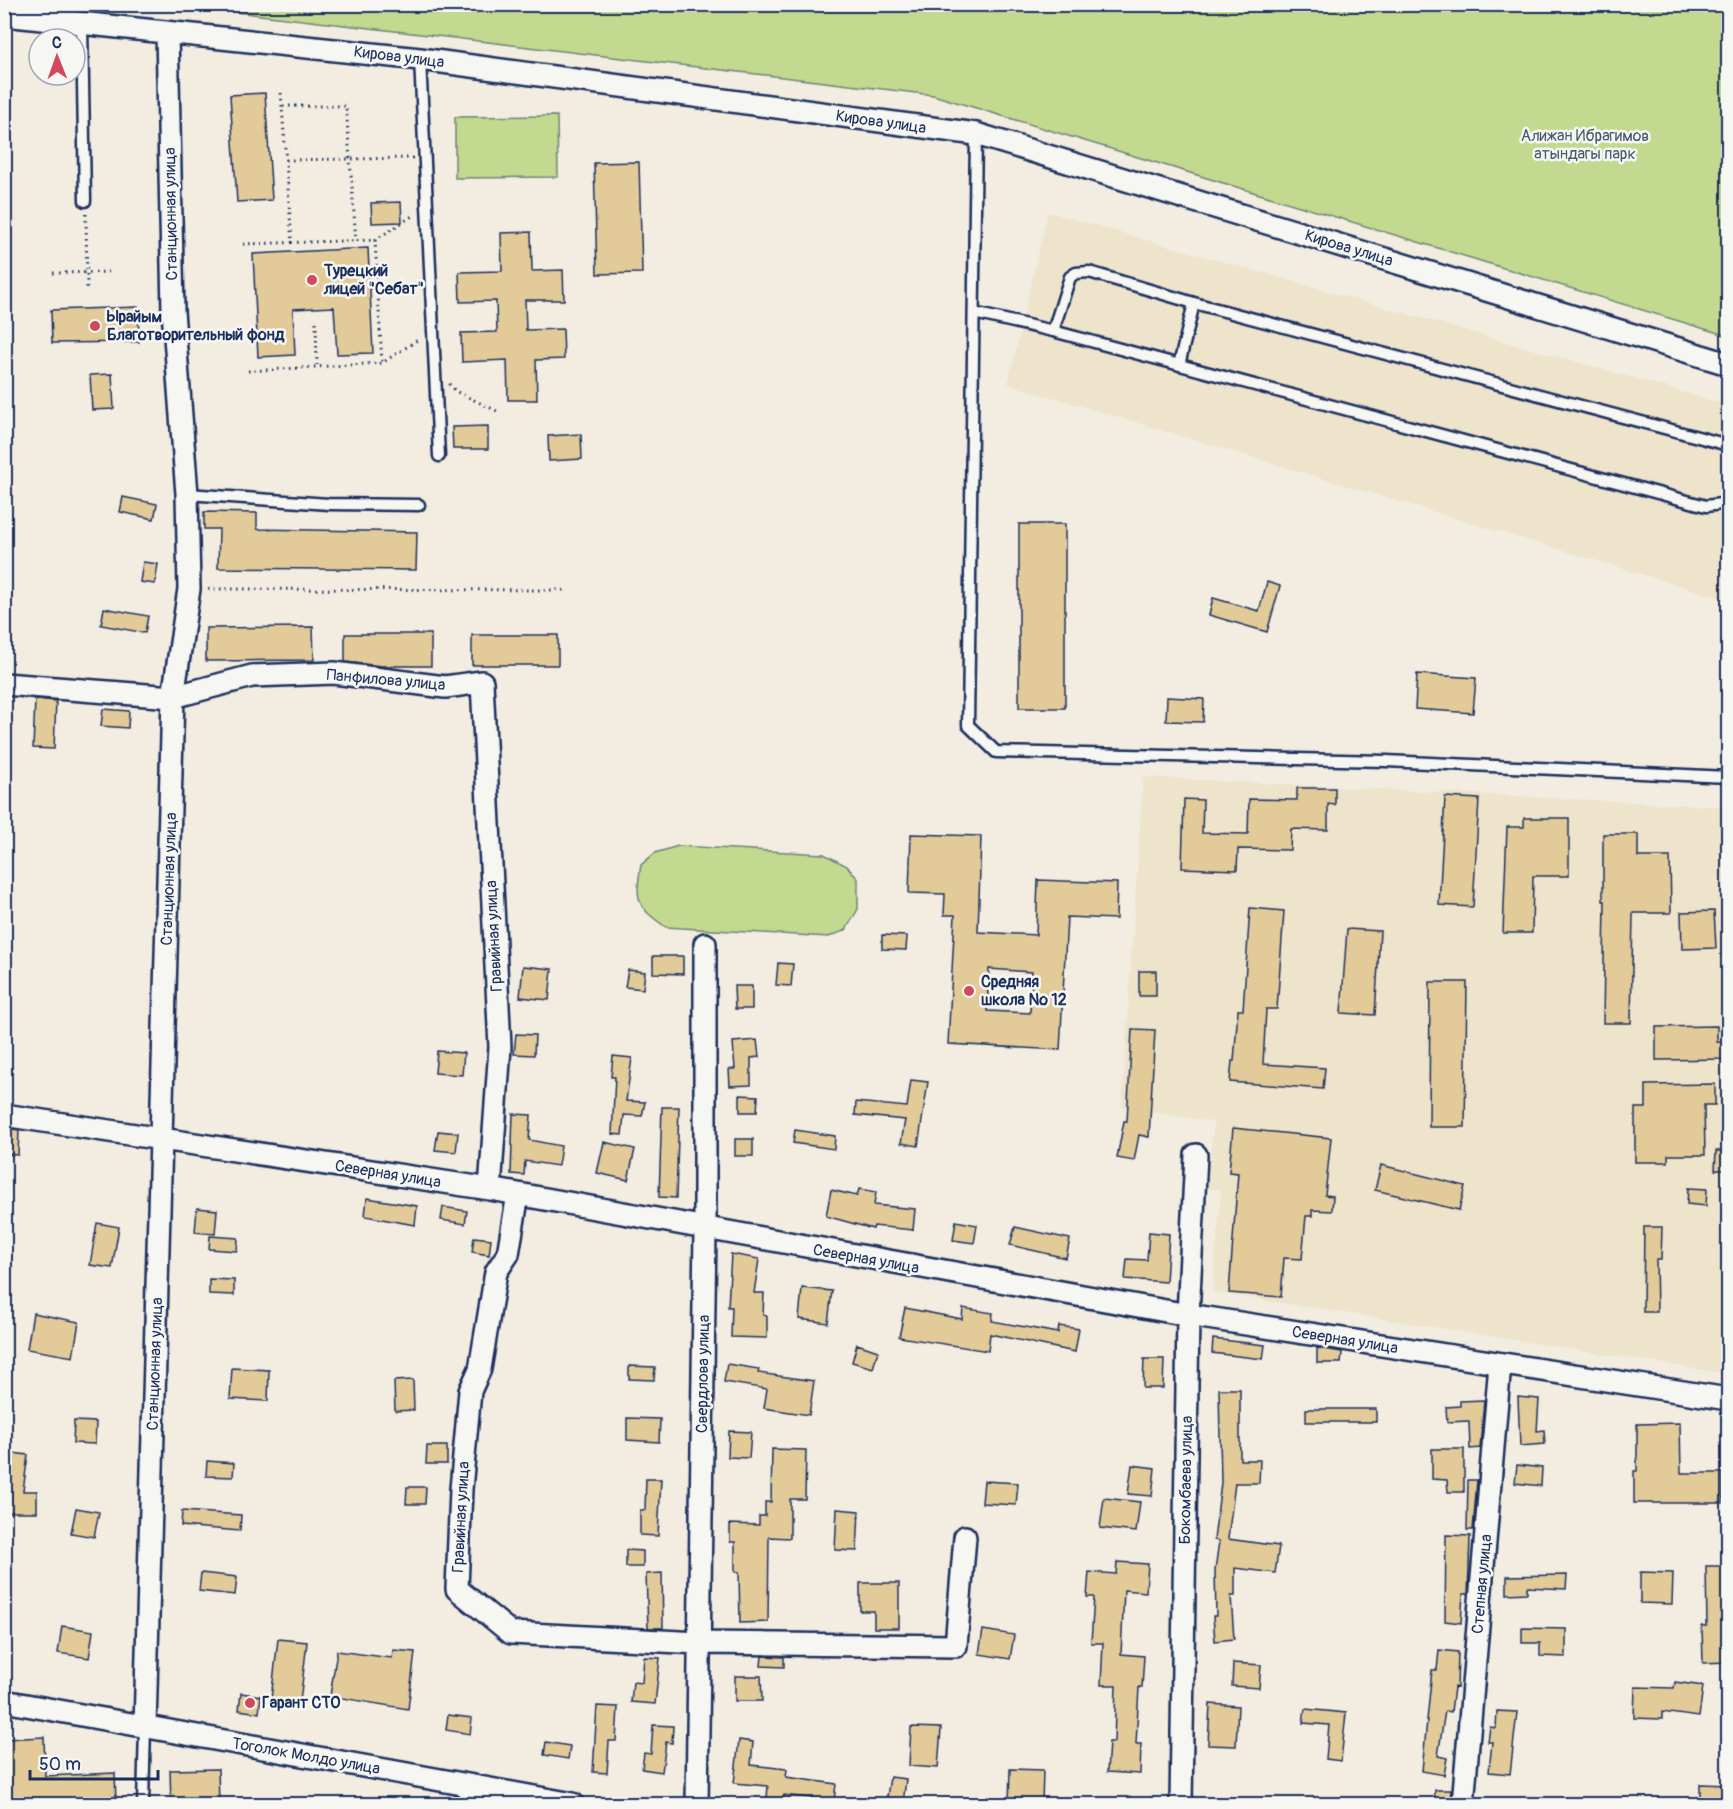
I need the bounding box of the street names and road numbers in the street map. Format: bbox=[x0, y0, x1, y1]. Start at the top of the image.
street label: Кирова улица bbox=[353, 42, 445, 72]
street label: Кирова улица bbox=[835, 106, 927, 138]
street label: Станционная улица bbox=[160, 147, 182, 281]
street label: Кирова улица bbox=[1303, 225, 1395, 271]
street label: Панфилова улица bbox=[326, 665, 446, 695]
street label: Станционная улица bbox=[157, 812, 181, 946]
street label: Гравийная улица bbox=[481, 880, 507, 992]
street label: Северная улица bbox=[333, 1156, 443, 1192]
street label: Северная улица bbox=[811, 1240, 921, 1278]
street label: Станционная улица bbox=[143, 1297, 167, 1431]
street label: Свердлова улица bbox=[692, 1315, 714, 1433]
street label: Северная улица bbox=[1290, 1322, 1400, 1358]
street label: Бокомбаева улица bbox=[1175, 1415, 1197, 1545]
street label: Гравийная улица bbox=[448, 1461, 474, 1573]
street label: Степная улица bbox=[1468, 1533, 1496, 1635]
street label: Тоголок Молдо улица bbox=[230, 1733, 382, 1779]

